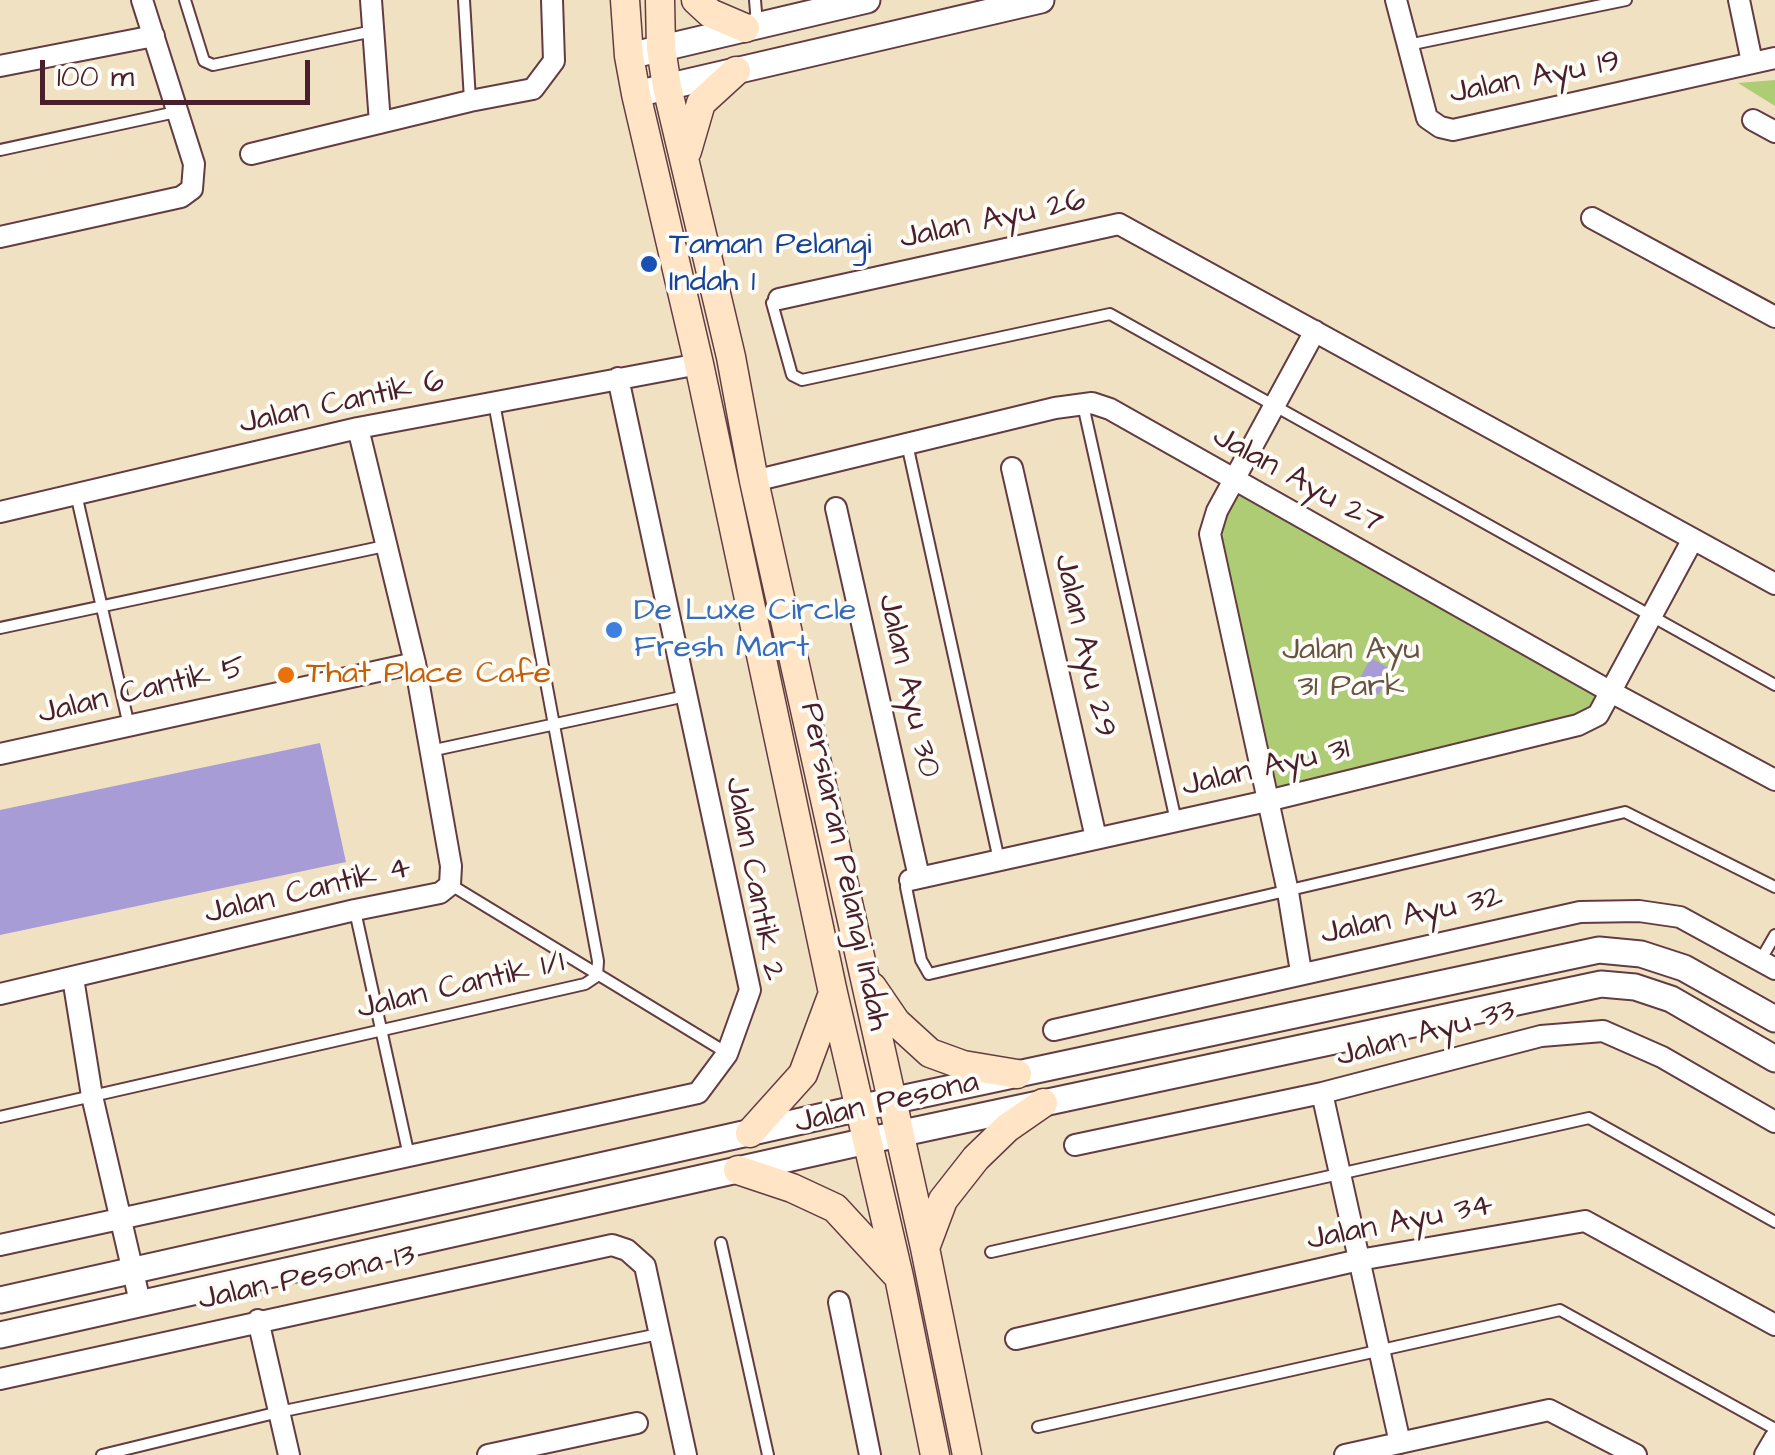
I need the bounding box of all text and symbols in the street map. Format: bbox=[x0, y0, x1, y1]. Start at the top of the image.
scale bar bbox=[45, 40, 315, 102]
street label: Jalan Ayu 19 bbox=[1447, 44, 1623, 114]
text: 100 m bbox=[57, 56, 134, 98]
street label: Jalan Ayu 26 bbox=[897, 183, 1089, 259]
place label: Taman Pelangi Indah 1 bbox=[669, 227, 872, 302]
marker: Taman Pelangi Indah 1 bbox=[638, 253, 660, 275]
street label: Jalan Cantik 6 bbox=[236, 364, 448, 444]
street label: Jalan Ayu 27 bbox=[1205, 419, 1389, 543]
street label: Jalan Ayu 29 bbox=[1043, 551, 1123, 741]
street label: Jalan Ayu 30 bbox=[867, 591, 947, 781]
place label: De Luxe Circle Fresh Mart bbox=[634, 593, 856, 668]
marker: De Luxe Circle Fresh Mart bbox=[603, 619, 625, 641]
park label: Jalan Ayu 31 Park bbox=[1282, 632, 1420, 707]
street label: Jalan Cantik 5 bbox=[35, 650, 249, 734]
place label: That Place Cafe bbox=[306, 656, 551, 694]
marker: That Place Cafe bbox=[275, 664, 297, 686]
street label: Persiaran Pelangi Indah bbox=[790, 700, 896, 1034]
street label: Jalan Ayu 31 bbox=[1178, 731, 1354, 807]
street label: Jalan Cantik 2 bbox=[714, 774, 792, 984]
street label: Jalan Cantik 4 bbox=[201, 850, 415, 934]
street label: Jalan Ayu 32 bbox=[1317, 879, 1507, 955]
street label: Jalan Cantik 1/1 bbox=[354, 945, 568, 1029]
street label: Jalan Ayu 33 bbox=[1333, 993, 1519, 1077]
street label: Jalan Pesona bbox=[791, 1064, 983, 1144]
street label: Jalan Ayu 34 bbox=[1304, 1187, 1496, 1261]
street label: Jalan Pesona 13 bbox=[195, 1237, 419, 1321]

